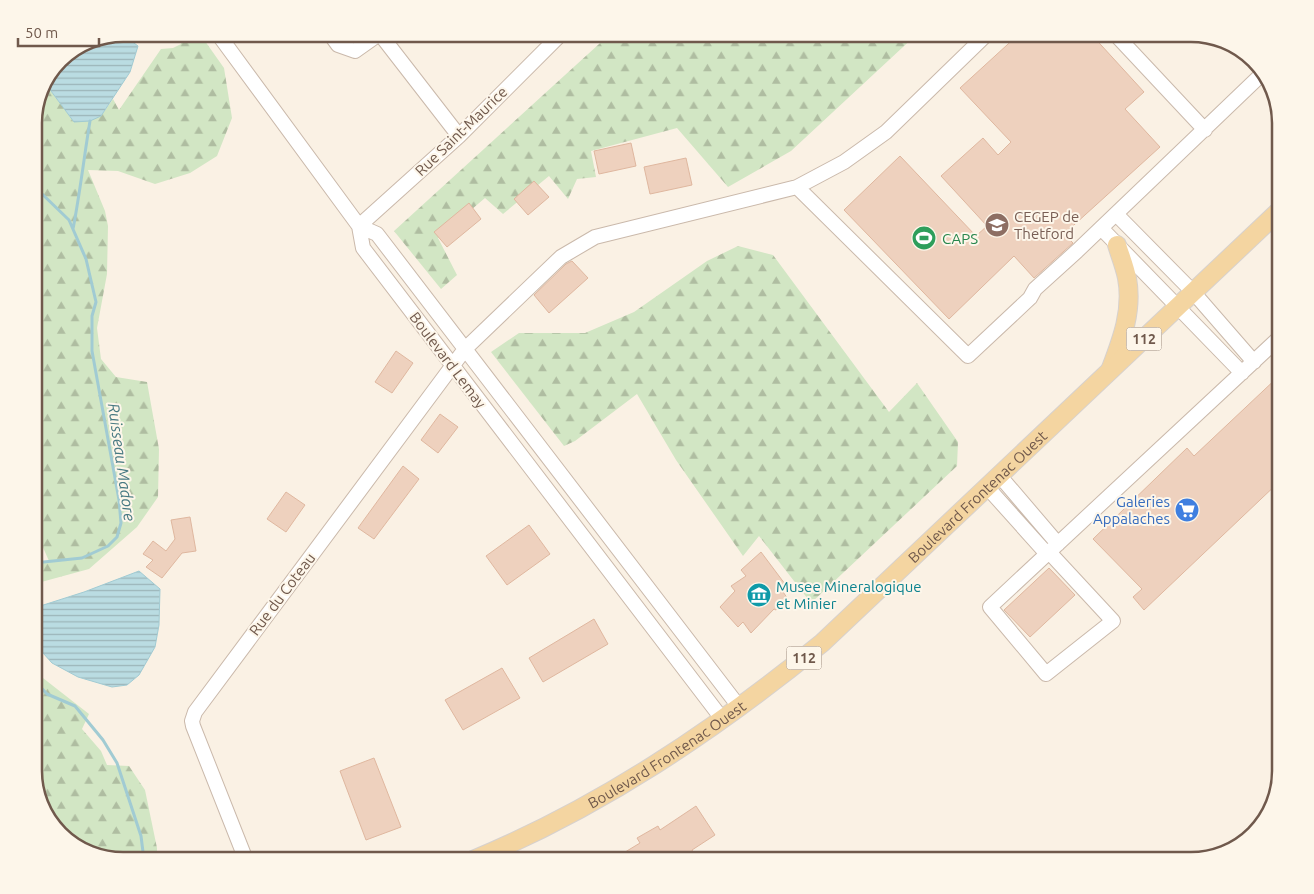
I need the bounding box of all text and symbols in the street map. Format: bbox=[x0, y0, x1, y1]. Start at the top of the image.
scale bar bbox=[18, 15, 99, 47]
text: 50 m bbox=[25, 24, 58, 41]
street label: Rue Saint-Maurice bbox=[412, 83, 510, 179]
place label: CEGEP de Thetford bbox=[1014, 208, 1079, 242]
school or university icon: CEGEP de Thetford bbox=[984, 212, 1010, 238]
sports icon: CAPS bbox=[911, 225, 937, 251]
place label: CAPS bbox=[942, 230, 978, 247]
street label: Boulevard Lemay bbox=[406, 309, 490, 411]
road number: 112 bbox=[1126, 328, 1162, 350]
water label: Ruisseau Madore bbox=[105, 402, 139, 522]
street label: Boulevard Frontenac Ouest bbox=[904, 427, 1050, 566]
place label: Galeries Appalaches bbox=[1093, 493, 1170, 527]
supermarket icon: Galeries Appalaches bbox=[1174, 497, 1200, 523]
street label: Rue du Coteau bbox=[245, 549, 319, 639]
place label: Musee Mineralogique et Minier bbox=[776, 578, 922, 612]
museum icon: Musee Mineralogique et Minier bbox=[746, 582, 772, 608]
road number: 112 bbox=[786, 646, 822, 670]
street label: Boulevard Frontenac Ouest bbox=[585, 697, 749, 811]

